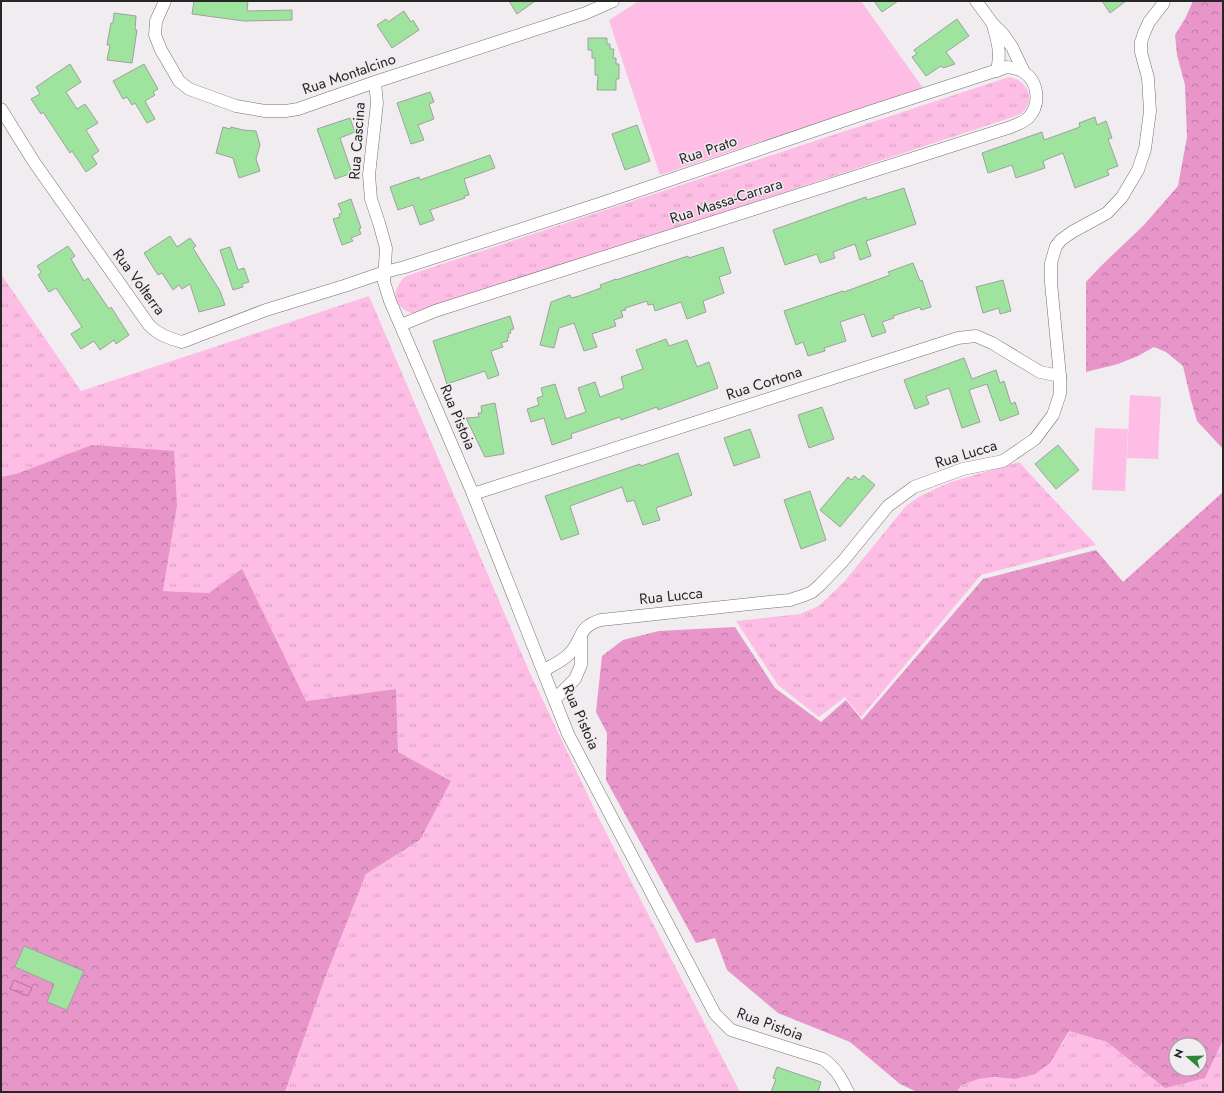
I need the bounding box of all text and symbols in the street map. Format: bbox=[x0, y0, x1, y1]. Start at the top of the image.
street label: Rua Montalcino bbox=[299, 48, 399, 100]
street label: Rua Cascina bbox=[343, 101, 371, 181]
street label: Rua Prato bbox=[676, 130, 740, 170]
street label: Rua Massa-Carrara bbox=[667, 172, 785, 230]
street label: Rua Volterra bbox=[107, 244, 171, 320]
street label: Rua Cortona bbox=[723, 360, 805, 406]
street label: Rua Pistoia bbox=[434, 381, 482, 453]
street label: Rua Lucca bbox=[932, 434, 1000, 474]
street label: Rua Lucca bbox=[638, 582, 704, 610]
street label: Rua Pistoia bbox=[557, 681, 605, 753]
street label: Rua Pistoia bbox=[734, 1002, 806, 1046]
north arrow bbox=[1168, 1037, 1208, 1077]
text: N bbox=[1170, 1047, 1188, 1060]

